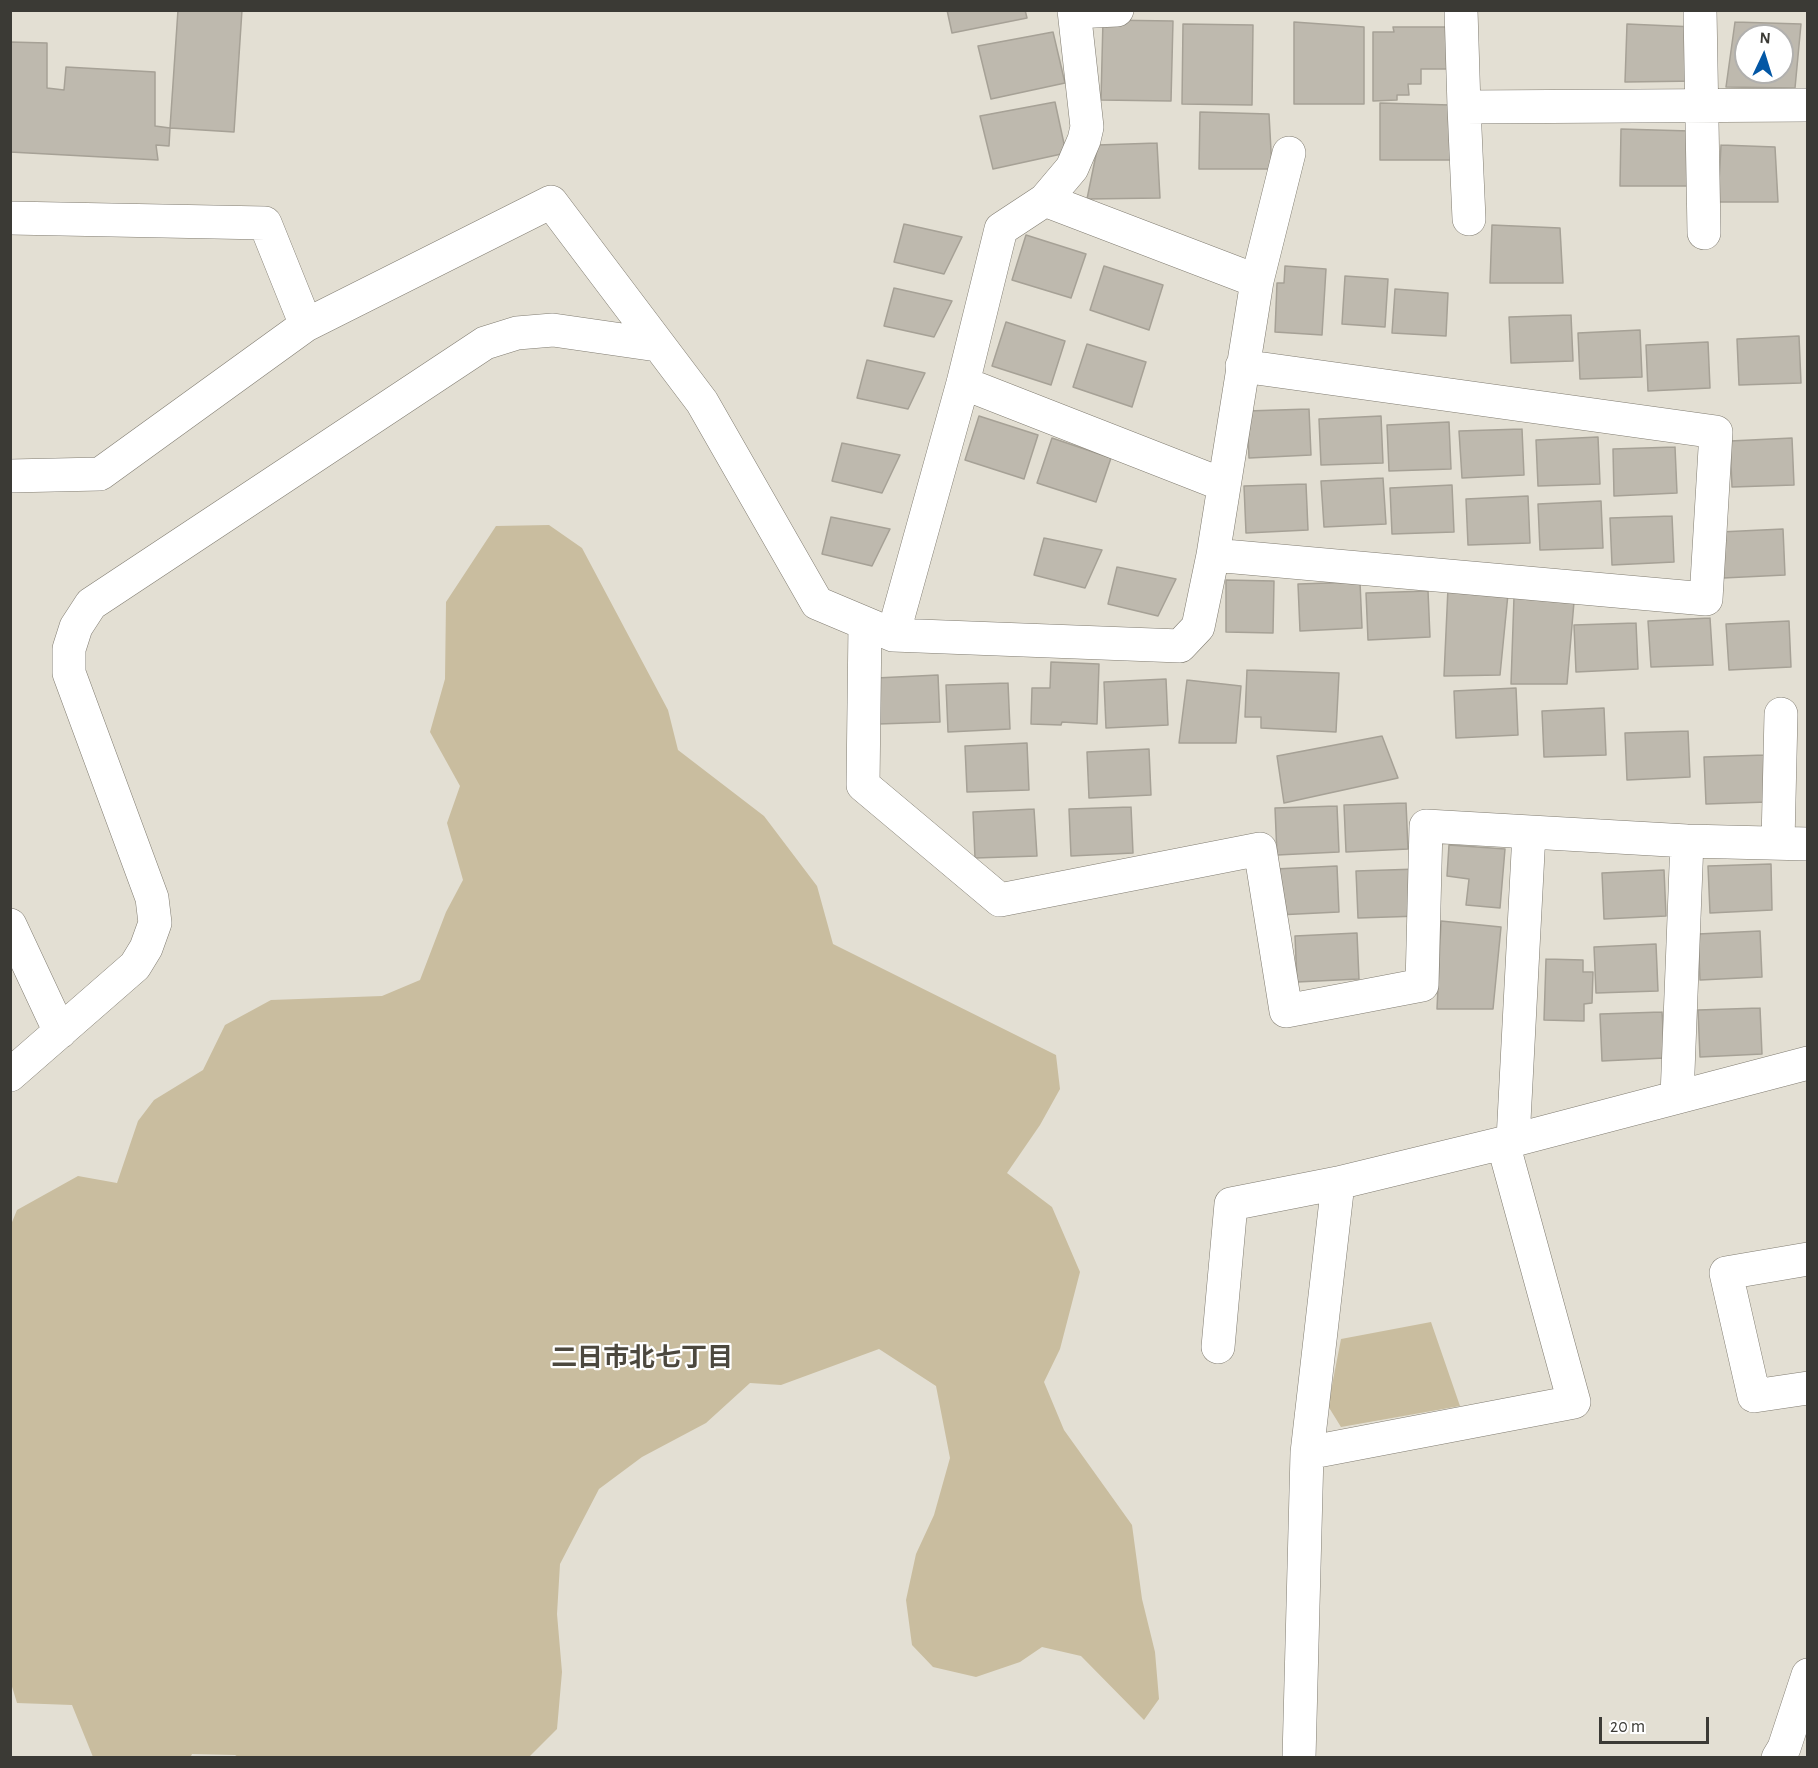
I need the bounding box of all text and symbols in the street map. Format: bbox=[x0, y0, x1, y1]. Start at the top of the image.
north arrow bbox=[1734, 24, 1794, 84]
text: N bbox=[1759, 30, 1771, 46]
district label: 二日市北七丁目 bbox=[551, 1342, 733, 1374]
scale bar bbox=[1602, 1705, 1712, 1743]
text: 20 m bbox=[1610, 1718, 1645, 1736]

